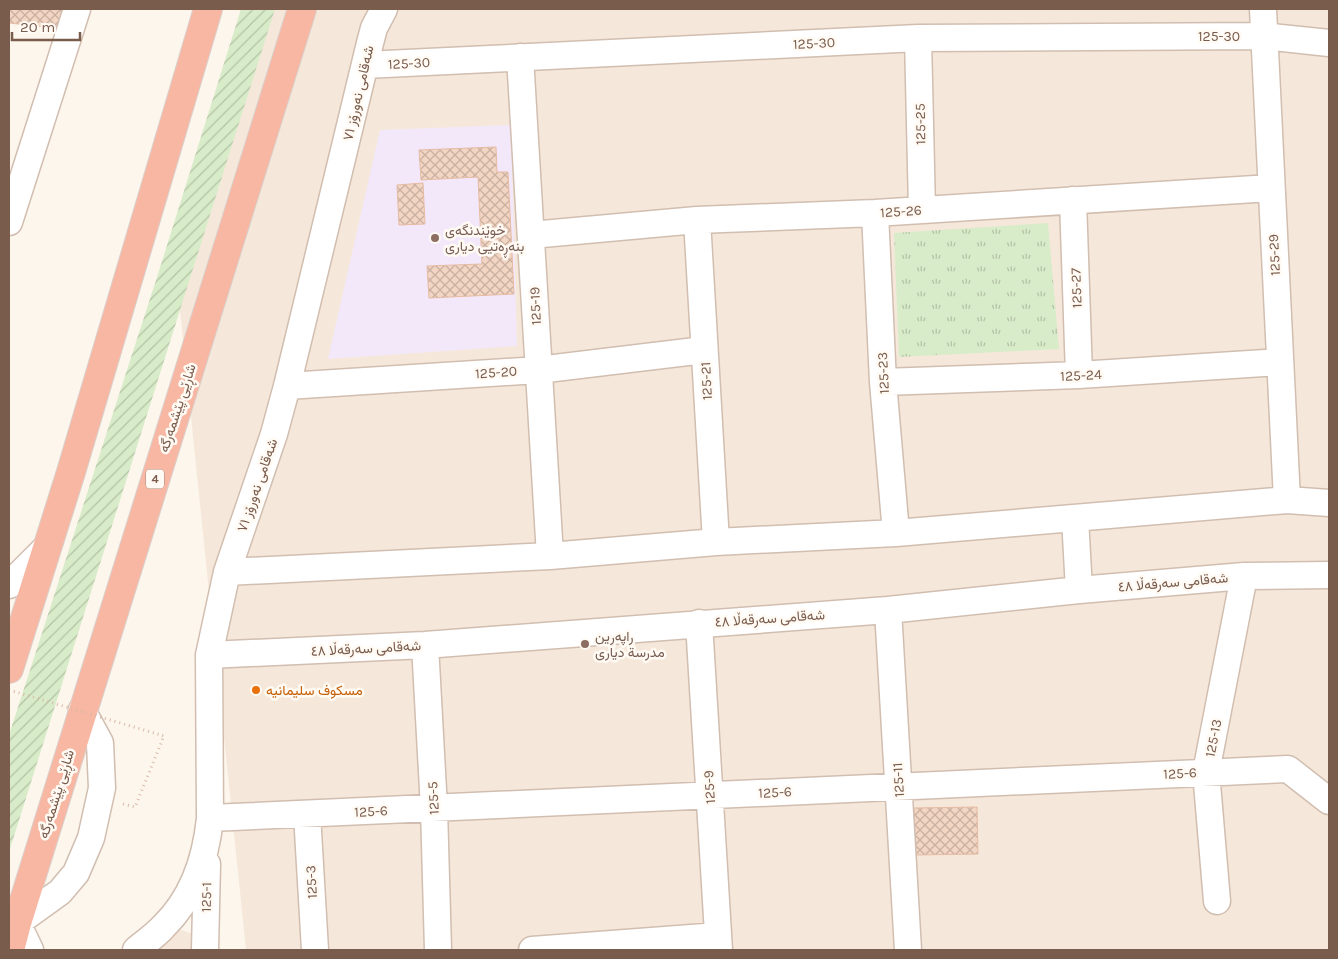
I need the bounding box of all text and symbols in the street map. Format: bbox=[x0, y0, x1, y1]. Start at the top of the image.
scale bar bbox=[12, 10, 80, 42]
text: 20 m bbox=[20, 18, 55, 36]
street label: 125-30 bbox=[1198, 28, 1240, 45]
street label: 125-30 bbox=[793, 34, 835, 53]
street label: شەقامی نەورۆز ٧١ bbox=[339, 44, 378, 142]
street label: 125-30 bbox=[388, 54, 430, 73]
street label: 125-25 bbox=[912, 103, 929, 145]
street label: 125-26 bbox=[880, 202, 922, 221]
place label: خوێندنگەی بنەڕەتیی دیاری bbox=[445, 222, 524, 258]
marker: خوێندنگەی بنەڕەتیی دیاری bbox=[429, 232, 441, 244]
street label: 125-29 bbox=[1265, 234, 1284, 276]
street label: 125-27 bbox=[1067, 267, 1086, 308]
street label: 125-19 bbox=[526, 286, 545, 326]
street label: 125-23 bbox=[874, 352, 893, 394]
street label: 125-21 bbox=[697, 361, 716, 401]
street label: شاڕێی پێشمەرگە bbox=[155, 362, 203, 456]
street label: 125-20 bbox=[475, 363, 518, 382]
street label: 125-24 bbox=[1060, 366, 1102, 385]
street label: شەقامی نەورۆز ٧١ bbox=[234, 436, 281, 534]
road number: 4 bbox=[146, 469, 164, 488]
street label: شەقامی سەرقەڵا ٤٨ bbox=[1117, 569, 1229, 596]
street label: شەقامی سەرقەڵا ٤٨ bbox=[714, 606, 826, 631]
place label: ڕاپەڕین مدرسة ديارى bbox=[595, 628, 665, 661]
street label: شەقامی سەرقەڵا ٤٨ bbox=[310, 637, 422, 660]
marker: ڕاپەڕین مدرسة ديارى bbox=[579, 638, 591, 650]
place label: مسكوف سليمانيه bbox=[266, 682, 363, 699]
marker: مسكوف سليمانيه bbox=[250, 684, 262, 696]
street label: 125-13 bbox=[1201, 718, 1226, 759]
street label: شاڕێی پێشمەرگە bbox=[35, 748, 81, 842]
street label: 125-11 bbox=[889, 762, 908, 798]
street label: 125-6 bbox=[1163, 764, 1197, 783]
street label: 125-9 bbox=[700, 770, 719, 804]
street label: 125-5 bbox=[424, 781, 443, 815]
street label: 125-6 bbox=[758, 783, 792, 802]
street label: 125-6 bbox=[354, 802, 388, 821]
street label: 125-3 bbox=[302, 865, 321, 899]
street label: 125-1 bbox=[198, 882, 215, 912]

